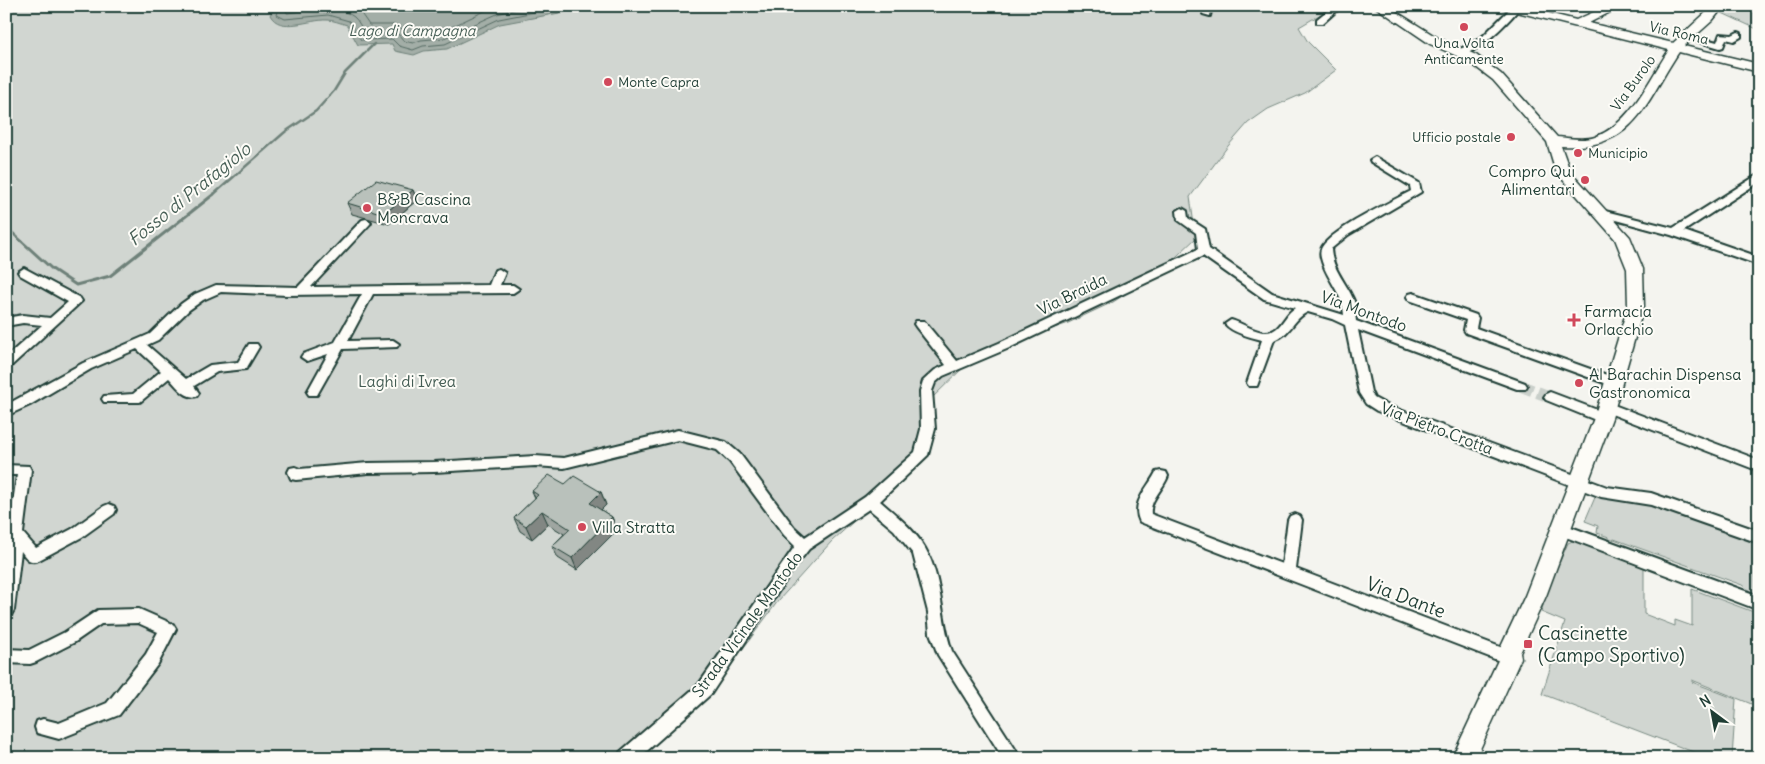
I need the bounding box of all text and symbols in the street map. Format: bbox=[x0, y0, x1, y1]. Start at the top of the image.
street label: Via Roma bbox=[1648, 17, 1710, 49]
water label: Lago di Campagna bbox=[349, 21, 477, 40]
marker: Una Volta Anticamente bbox=[1458, 21, 1470, 33]
place label: Una Volta Anticamente bbox=[1424, 34, 1504, 68]
street label: Via Burolo bbox=[1607, 51, 1659, 115]
place label: Monte Capra bbox=[618, 73, 699, 91]
marker: Monte Capra bbox=[602, 76, 614, 88]
place label: Ufficio postale bbox=[1412, 128, 1501, 146]
marker: Ufficio postale bbox=[1505, 131, 1517, 143]
water label: Fosso di Prafagiolo bbox=[123, 137, 256, 251]
place label: Municipio bbox=[1588, 144, 1648, 162]
marker: Municipio bbox=[1572, 147, 1584, 159]
place label: Compro Qui Alimentari bbox=[1488, 161, 1575, 199]
marker: Compro Qui Alimentari bbox=[1579, 174, 1591, 186]
place label: B&B Cascina Moncrava bbox=[377, 189, 471, 227]
marker: B&B Cascina Moncrava bbox=[361, 202, 373, 214]
street label: Via Braida bbox=[1034, 269, 1110, 319]
street label: Via Montodo bbox=[1318, 286, 1410, 336]
place label: Farmacia Orlacchio bbox=[1584, 301, 1654, 339]
marker: Farmacia Orlacchio bbox=[1568, 314, 1580, 326]
place label: Al Barachin Dispensa Gastronomica bbox=[1589, 364, 1741, 402]
park label: Laghi di Ivrea bbox=[358, 371, 456, 391]
marker: Al Barachin Dispensa Gastronomica bbox=[1573, 377, 1585, 389]
street label: Via Pietro Crotta bbox=[1378, 397, 1496, 459]
place label: Villa Stratta bbox=[592, 517, 675, 537]
marker: Villa Stratta bbox=[576, 521, 588, 533]
street label: Strada Vicinale Montodo bbox=[687, 547, 807, 701]
street label: Via Dante bbox=[1363, 571, 1449, 623]
place label: Cascinette (Campo Sportivo) bbox=[1538, 621, 1685, 667]
marker: Cascinette (Campo Sportivo) bbox=[1522, 638, 1534, 650]
north arrow bbox=[1688, 686, 1738, 736]
text: N bbox=[1696, 691, 1714, 711]

